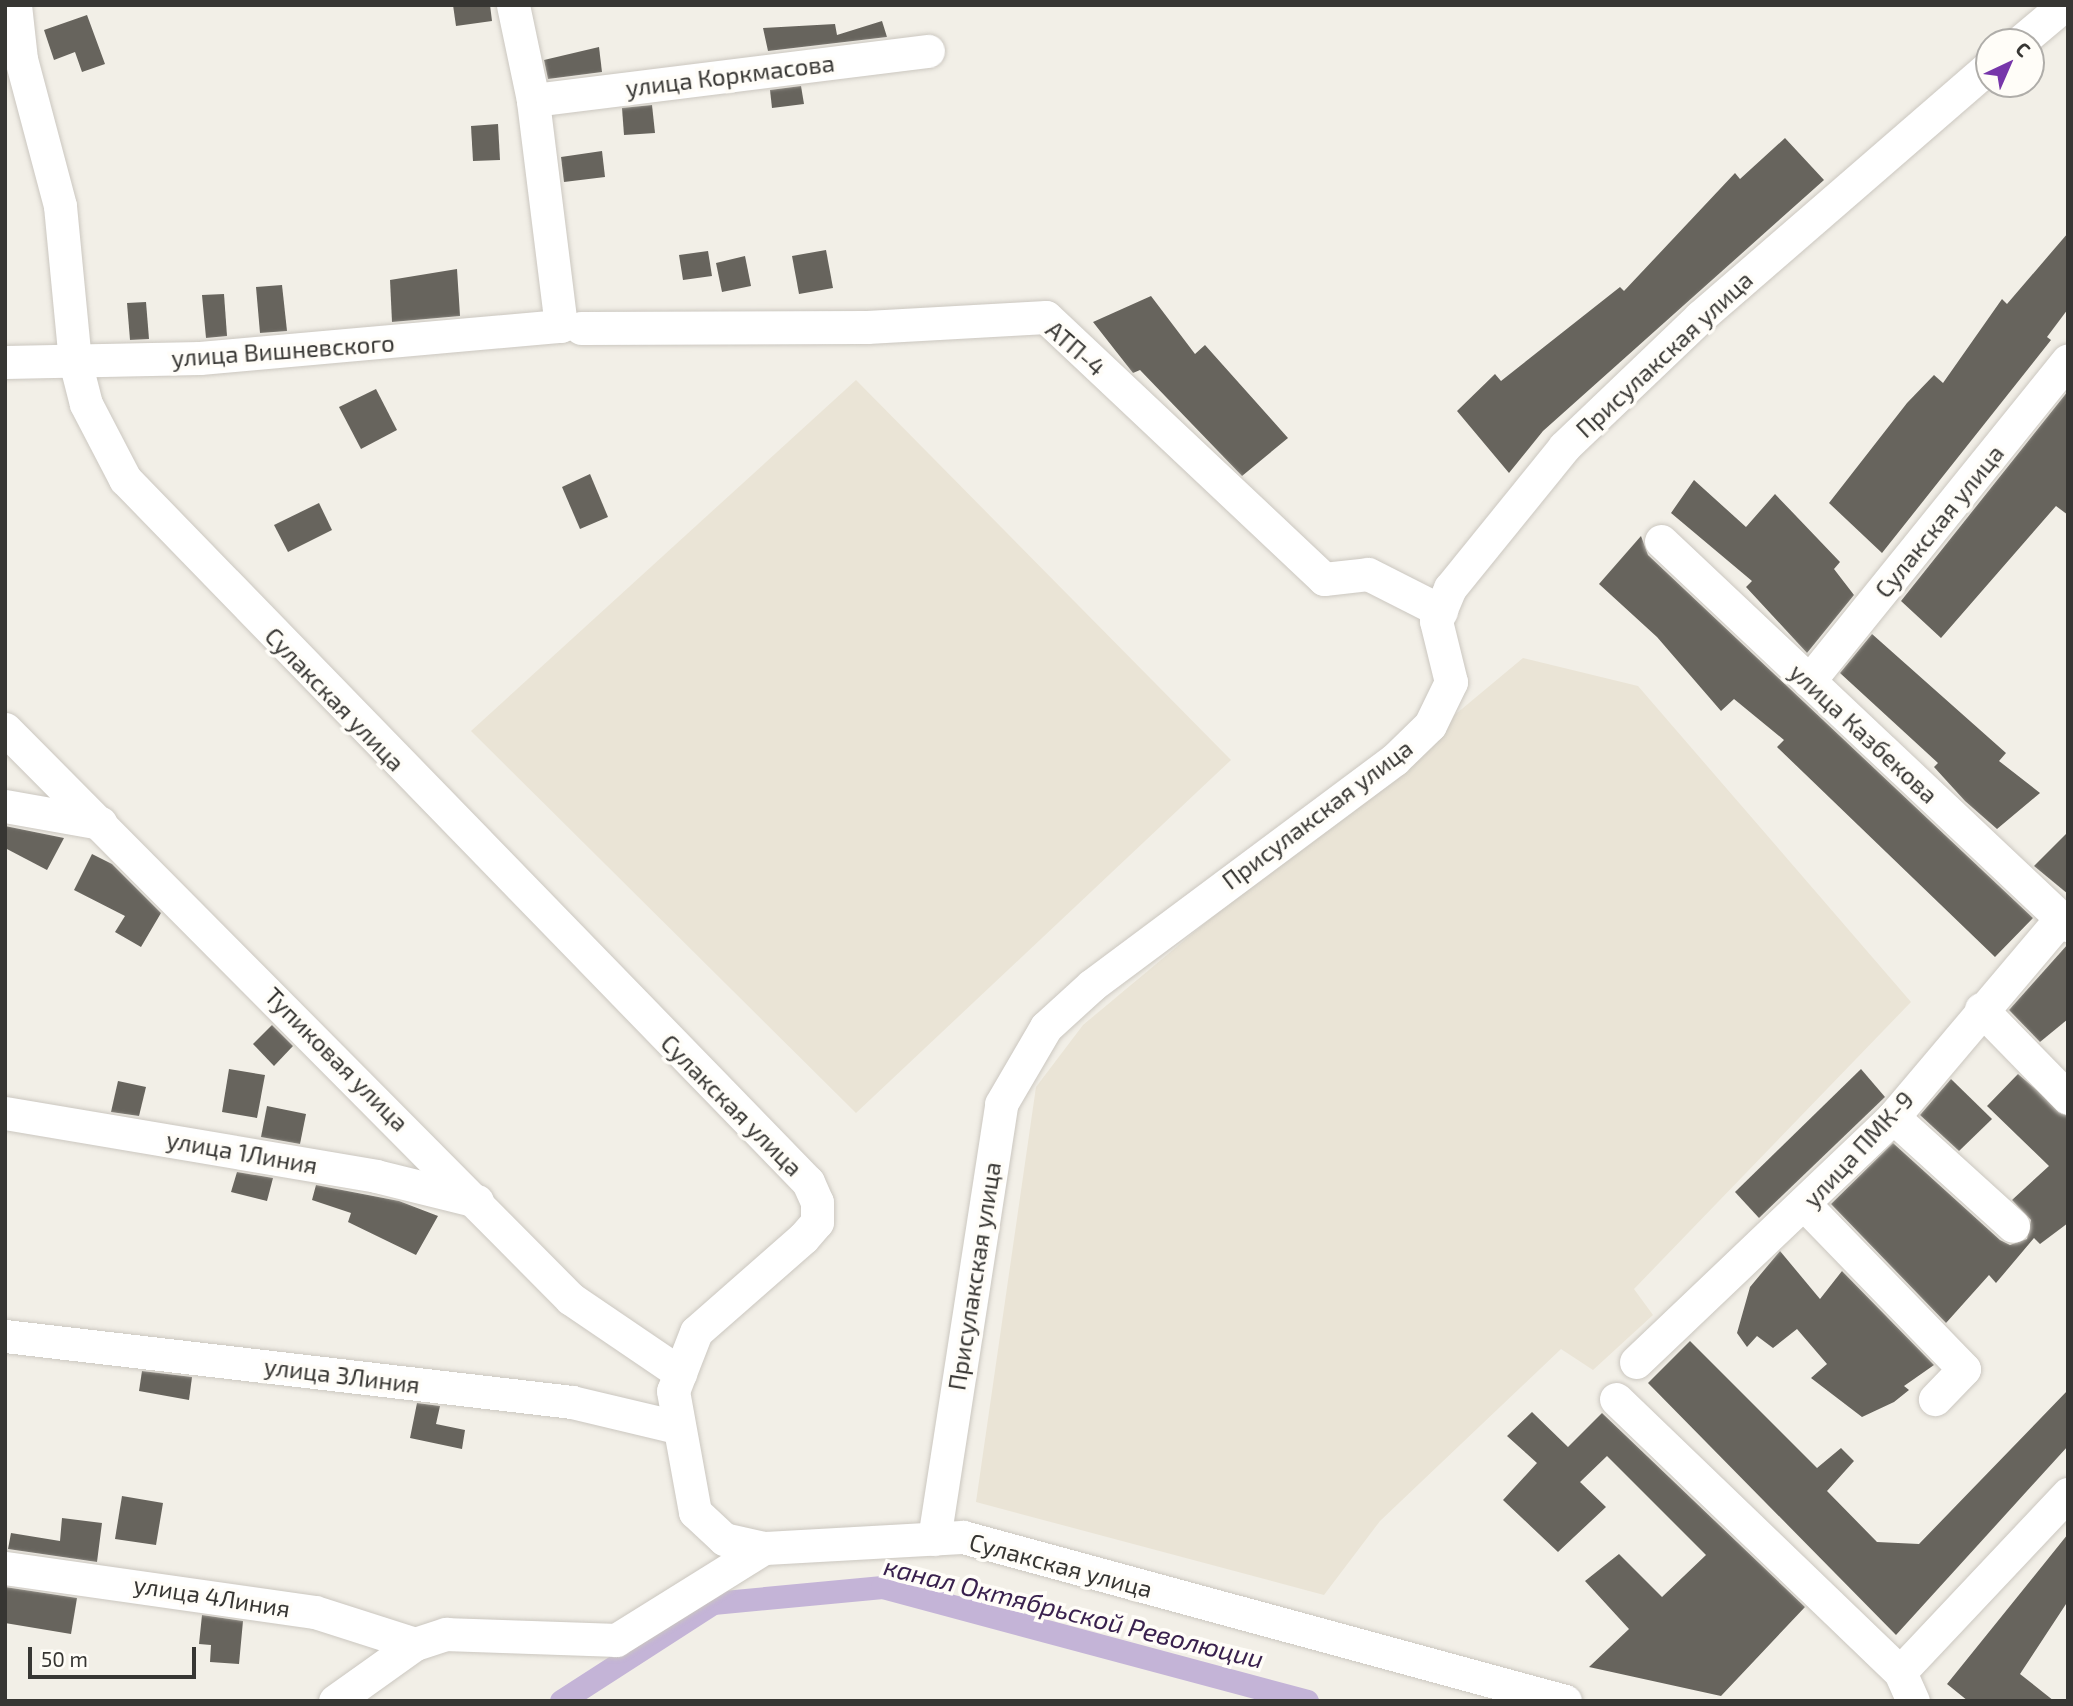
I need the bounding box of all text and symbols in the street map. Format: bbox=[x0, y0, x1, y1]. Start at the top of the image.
north arrow bbox=[1975, 28, 2045, 98]
text: С bbox=[2012, 37, 2036, 61]
street label: улица Коркмасова bbox=[624, 48, 836, 102]
street label: Присулакская улица bbox=[1570, 265, 1758, 443]
street label: АТП-4 bbox=[1040, 314, 1112, 382]
street label: улица Вишневского bbox=[170, 328, 396, 372]
street label: Сулакская улица bbox=[1869, 439, 2009, 603]
street label: Сулакская улица bbox=[259, 621, 411, 777]
street label: улица Казбекова bbox=[1784, 657, 1944, 809]
street label: Присулакская улица bbox=[1216, 733, 1418, 895]
street label: Тупиковая улица bbox=[259, 981, 415, 1137]
street label: Сулакская улица bbox=[655, 1028, 809, 1182]
street label: улица ПМК-9 bbox=[1797, 1085, 1919, 1213]
street label: улица 1Линия bbox=[164, 1125, 320, 1179]
street label: Присулакская улица bbox=[942, 1160, 1006, 1392]
street label: улица 3Линия bbox=[263, 1351, 421, 1399]
street label: Сулакская улица bbox=[966, 1527, 1156, 1603]
water label: канал Октябрьской Революции bbox=[881, 1550, 1267, 1674]
street label: улица 4Линия bbox=[132, 1569, 292, 1623]
scale bar bbox=[32, 1632, 200, 1676]
text: 50 m bbox=[41, 1646, 88, 1671]

